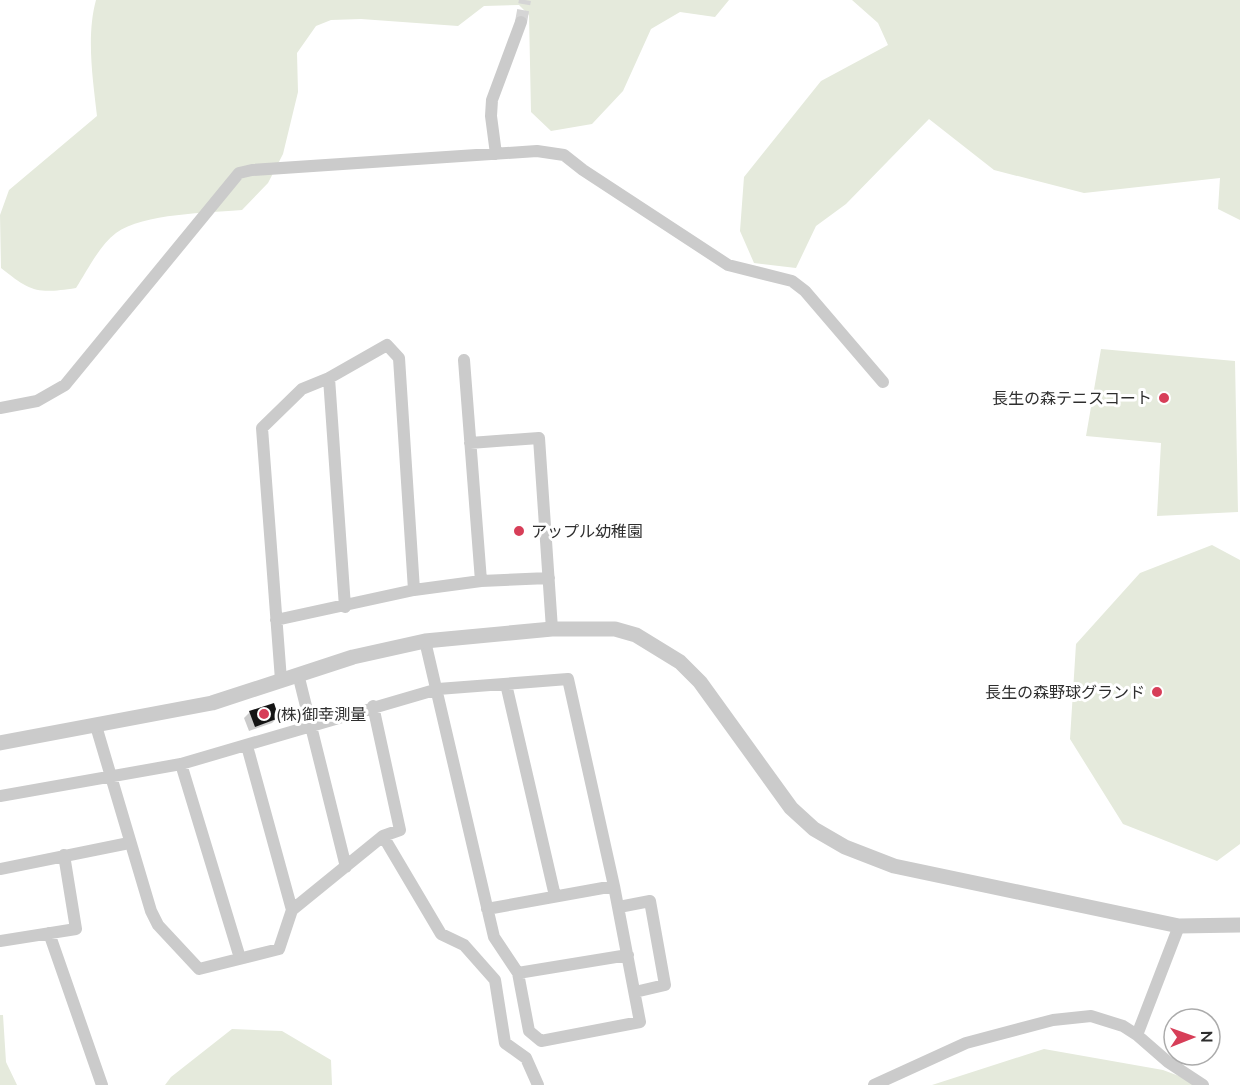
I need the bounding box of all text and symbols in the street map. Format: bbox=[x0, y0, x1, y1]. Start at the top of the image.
place label: 長生の森テニスコート bbox=[992, 388, 1152, 408]
marker: 長生の森テニスコート bbox=[1157, 391, 1171, 405]
place label: アップル幼稚園 bbox=[531, 521, 643, 541]
marker: アップル幼稚園 bbox=[512, 524, 526, 538]
place label: 長生の森野球グランド bbox=[985, 682, 1145, 702]
marker: 長生の森野球グランド bbox=[1150, 685, 1164, 699]
place label: (株)御幸測量 bbox=[276, 704, 366, 724]
marker: (株)御幸測量 bbox=[257, 707, 271, 721]
north arrow bbox=[1162, 1007, 1222, 1067]
text: N bbox=[1197, 1031, 1217, 1043]

